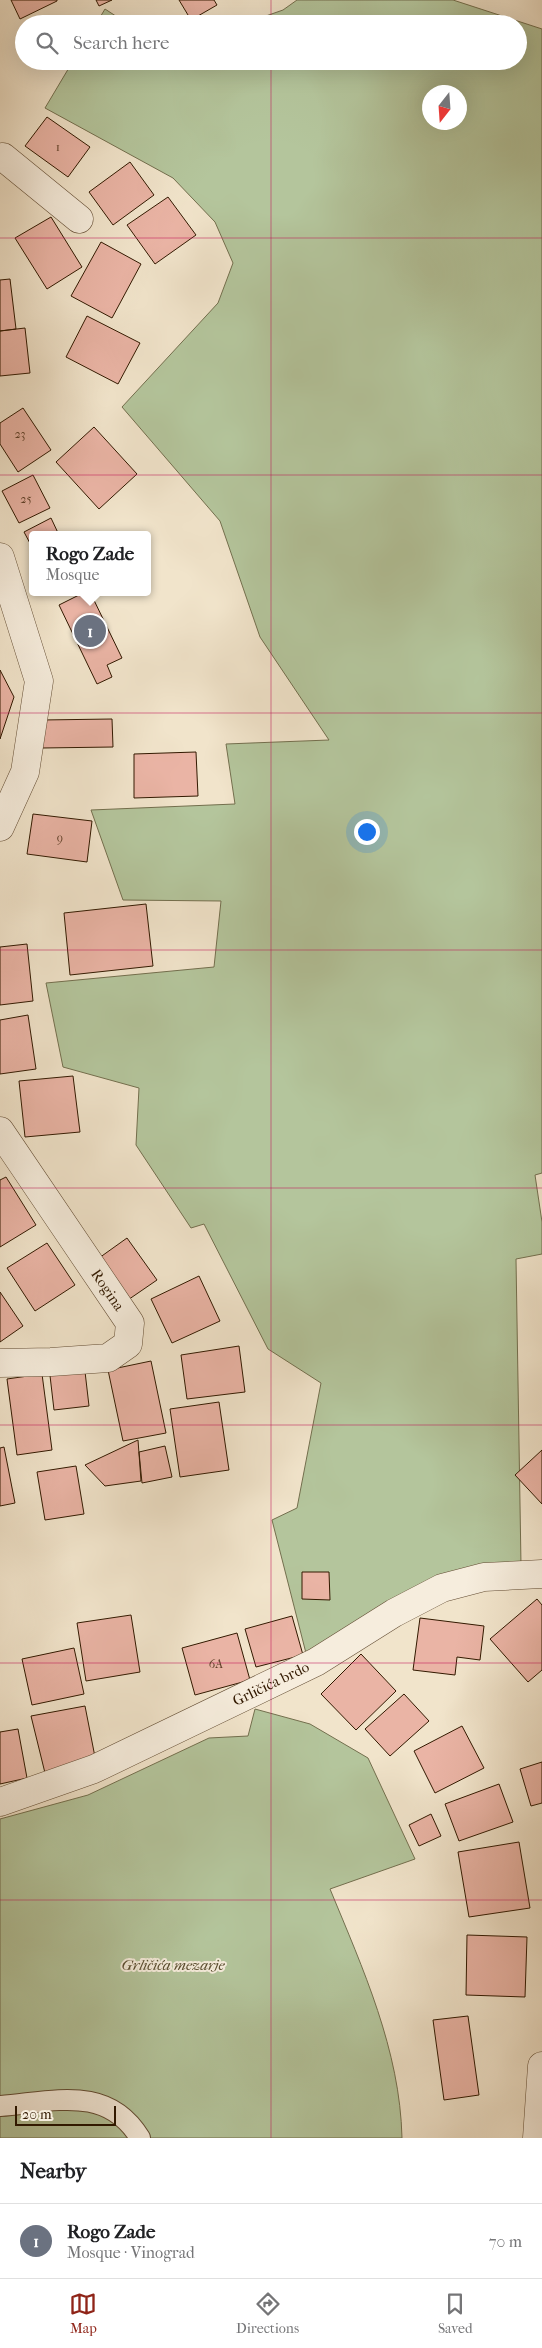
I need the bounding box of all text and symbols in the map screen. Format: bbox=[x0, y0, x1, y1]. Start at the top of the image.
search box bbox=[15, 15, 527, 70]
icon: search bbox=[33, 29, 61, 57]
text: Search here bbox=[73, 32, 169, 54]
north arrow bbox=[422, 85, 467, 130]
house number: 1 bbox=[56, 140, 60, 154]
house number: 23 bbox=[14, 427, 26, 441]
house number: 25 bbox=[20, 492, 32, 506]
popup bbox=[29, 531, 151, 596]
text: Rogo Zade bbox=[46, 543, 134, 565]
text: Mosque bbox=[46, 565, 99, 584]
pin: 1 bbox=[74, 612, 106, 650]
your location bbox=[354, 819, 380, 845]
house number: 9 bbox=[57, 831, 63, 845]
street label: Rogina bbox=[87, 1266, 129, 1315]
house number: 6A bbox=[209, 1657, 223, 1671]
street label: Grličića brdo bbox=[230, 1657, 312, 1710]
park label: Grličića mezarje bbox=[122, 1956, 225, 1974]
scale bar bbox=[15, 2103, 116, 2126]
text: 20 m bbox=[22, 2106, 52, 2123]
text: Nearby bbox=[20, 2159, 86, 2183]
text: Rogo Zade bbox=[67, 2221, 155, 2243]
text: 1 bbox=[33, 2232, 39, 2251]
text: 70 m bbox=[489, 2232, 522, 2251]
text: Mosque · Vinograd bbox=[67, 2243, 195, 2262]
tab: Map bbox=[69, 2290, 97, 2337]
tab: Directions bbox=[236, 2290, 299, 2337]
tab: Saved bbox=[438, 2290, 473, 2337]

